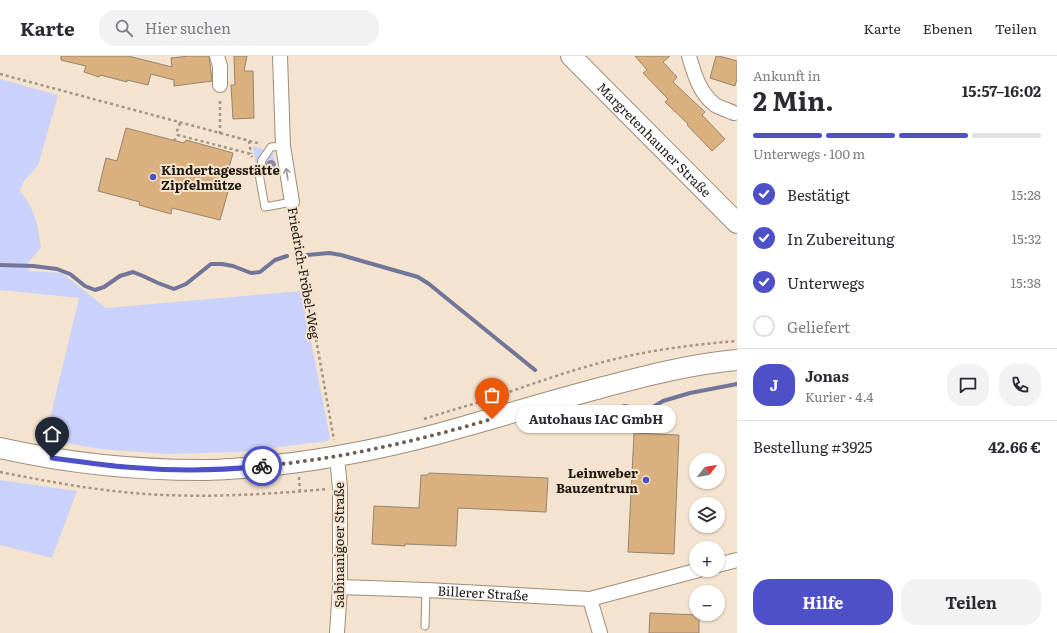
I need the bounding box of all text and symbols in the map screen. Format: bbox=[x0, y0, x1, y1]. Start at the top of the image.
search box bbox=[99, 10, 379, 46]
text: Karte bbox=[20, 14, 75, 42]
text: Hier suchen bbox=[145, 16, 231, 39]
icon: search bbox=[113, 17, 135, 39]
text: Karte bbox=[864, 18, 901, 38]
text: Ebenen bbox=[923, 18, 973, 38]
text: Teilen bbox=[995, 18, 1037, 38]
text: Ankunft in bbox=[753, 66, 821, 85]
street label: Margretenhauner Straße bbox=[593, 78, 716, 201]
text: 15:57–16:02 bbox=[962, 79, 1041, 102]
text: 2 Min. bbox=[753, 80, 834, 119]
text: Unterwegs · 100 m bbox=[753, 144, 865, 163]
place label: Kindertagesstätte Zipfelmütze bbox=[161, 160, 280, 194]
one-way arrow bbox=[283, 168, 291, 181]
marker: Kindertagesstätte Zipfelmütze bbox=[148, 172, 158, 182]
icon: check bbox=[753, 183, 775, 205]
text: Bestätigt bbox=[787, 183, 850, 206]
text: 15:28 bbox=[1011, 185, 1041, 204]
street label: Friedrich-Fröbel-Weg bbox=[284, 205, 326, 341]
icon: check bbox=[753, 227, 775, 249]
text: In Zubereitung bbox=[787, 227, 895, 250]
text: 15:32 bbox=[1012, 229, 1041, 248]
icon: check bbox=[753, 271, 775, 293]
text: Unterwegs bbox=[787, 271, 864, 294]
text: 15:38 bbox=[1011, 273, 1041, 292]
text: Geliefert bbox=[787, 315, 850, 338]
text: Jonas bbox=[805, 364, 849, 387]
button: chat bbox=[947, 364, 989, 406]
button: phone bbox=[999, 364, 1041, 406]
text: J bbox=[770, 373, 778, 396]
pin bbox=[475, 378, 509, 419]
icon: bag bbox=[481, 384, 503, 406]
text: Kurier · 4.4 bbox=[805, 387, 873, 406]
callout: Autohaus IAC GmbH bbox=[516, 405, 676, 433]
text: Autohaus IAC GmbH bbox=[529, 409, 663, 428]
pin bbox=[35, 417, 69, 458]
icon: home bbox=[41, 423, 63, 445]
text: Bestellung #3925 bbox=[753, 435, 872, 458]
text: 42.66 € bbox=[988, 435, 1041, 458]
courier bbox=[242, 446, 282, 486]
north arrow bbox=[689, 453, 725, 489]
map controls bbox=[689, 453, 725, 621]
icon: bike bbox=[251, 455, 273, 477]
place label: Leinweber Bauzentrum bbox=[556, 463, 638, 497]
marker: Leinweber Bauzentrum bbox=[641, 475, 651, 485]
street label: Sabinanigoer Straße bbox=[329, 482, 348, 608]
button: layers bbox=[689, 497, 725, 533]
button: + bbox=[689, 541, 725, 577]
button: Hilfe bbox=[753, 579, 893, 625]
button: Teilen bbox=[901, 579, 1041, 625]
street label: Billerer Straße bbox=[437, 581, 529, 605]
button: − bbox=[689, 585, 725, 621]

